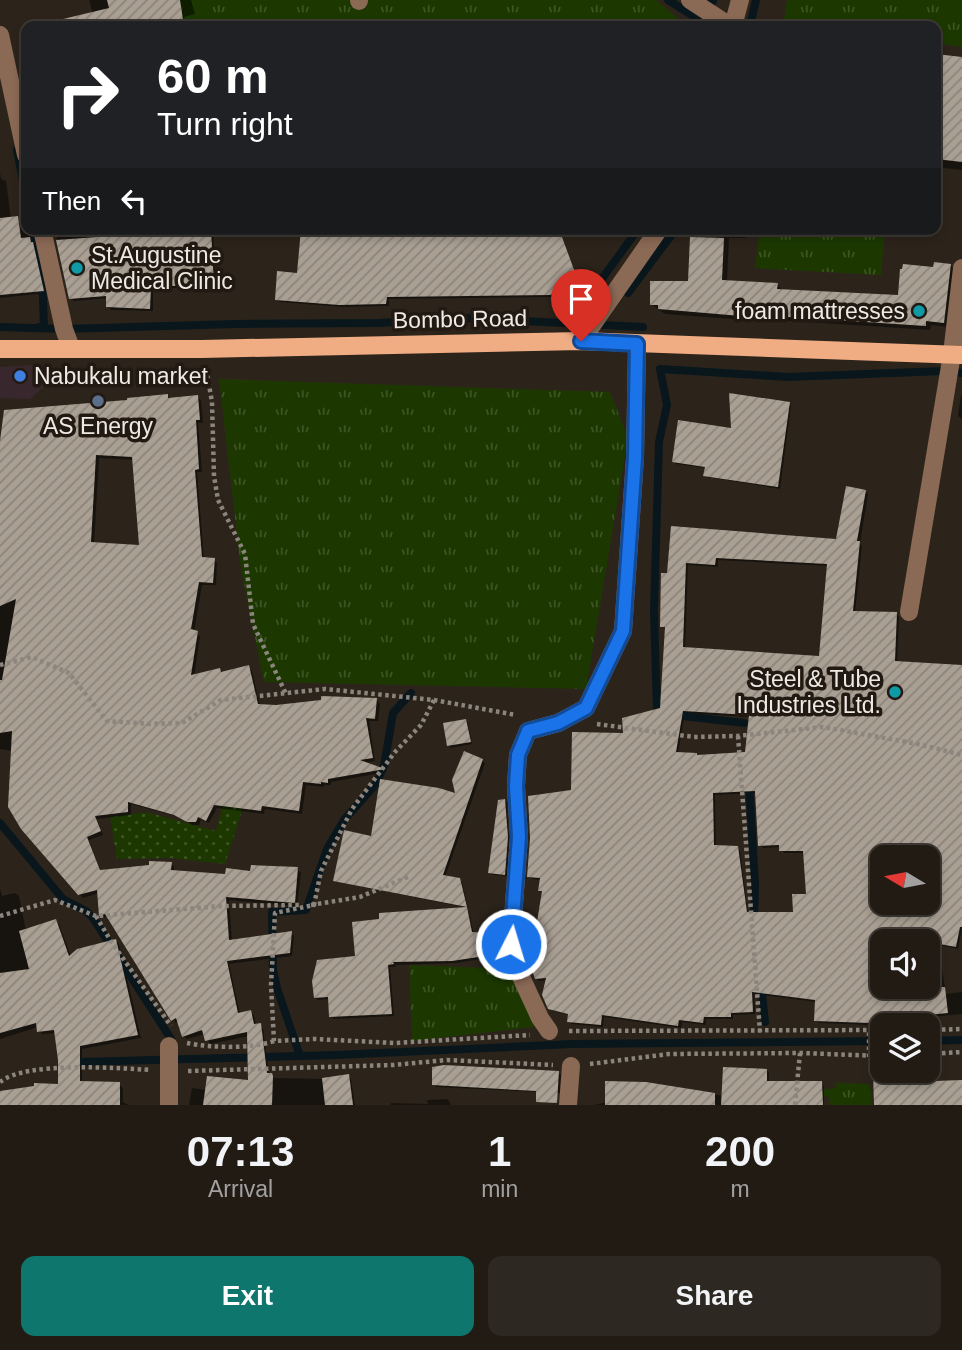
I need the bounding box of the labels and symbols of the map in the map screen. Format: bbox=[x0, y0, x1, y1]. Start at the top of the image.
place label: St.Augustine Medical Clinic bbox=[91, 242, 233, 294]
marker: St.Augustine Medical Clinic bbox=[69, 260, 85, 276]
pin bbox=[551, 269, 611, 341]
place label: foam mattresses bbox=[735, 298, 905, 324]
marker: foam mattresses bbox=[911, 303, 927, 319]
street label: Bombo Road bbox=[393, 305, 527, 333]
place label: Nabukalu market bbox=[34, 363, 208, 389]
marker: Nabukalu market bbox=[12, 368, 28, 384]
marker: AS Energy bbox=[90, 393, 106, 409]
place label: AS Energy bbox=[43, 413, 153, 439]
place label: Steel & Tube Industries Ltd. bbox=[737, 666, 881, 718]
marker: Steel & Tube Industries Ltd. bbox=[887, 684, 903, 700]
north arrow bbox=[870, 845, 940, 915]
position arrow bbox=[474, 907, 548, 981]

